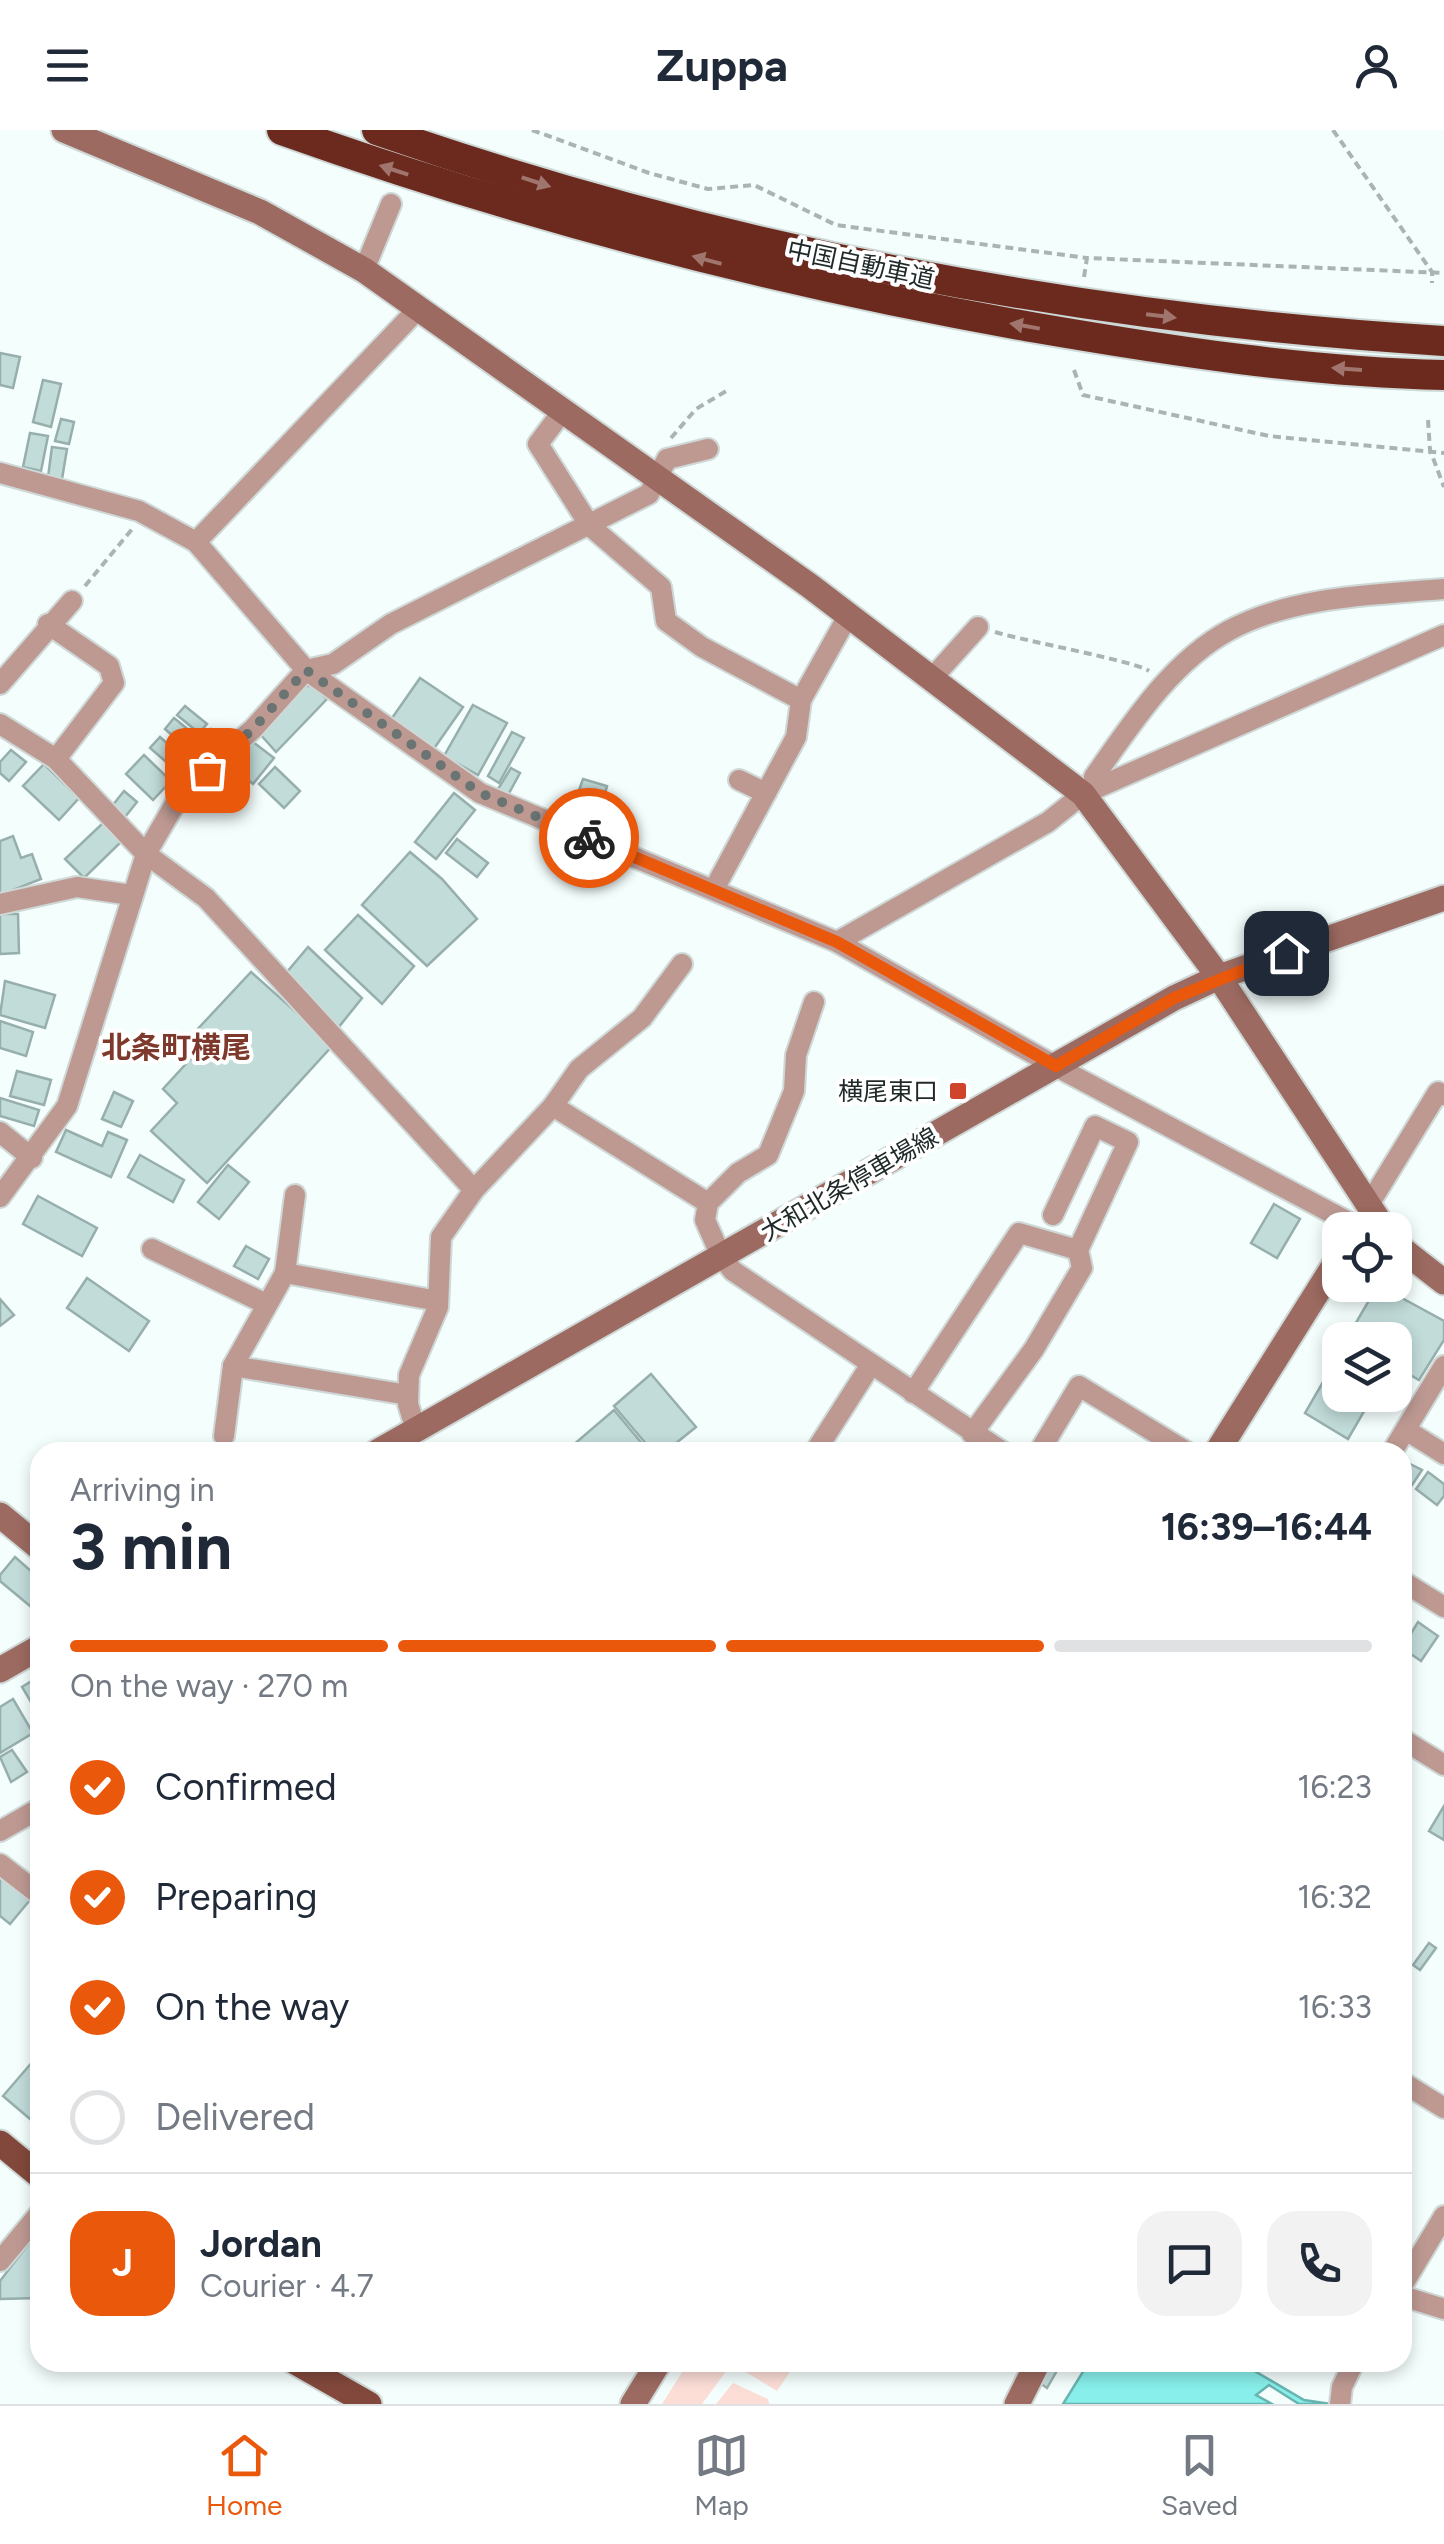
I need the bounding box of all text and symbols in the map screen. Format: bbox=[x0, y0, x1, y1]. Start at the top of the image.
icon: menu bbox=[40, 38, 95, 93]
text: Zuppa bbox=[656, 38, 788, 92]
icon: person bbox=[1349, 38, 1404, 93]
one-way arrow bbox=[379, 161, 409, 176]
one-way arrow bbox=[521, 175, 551, 190]
street label: 中国自動車道 bbox=[785, 234, 937, 294]
one-way arrow bbox=[691, 252, 722, 267]
one-way arrow bbox=[1146, 308, 1178, 324]
one-way arrow bbox=[1008, 318, 1040, 333]
one-way arrow bbox=[1330, 360, 1362, 376]
pin bbox=[165, 728, 250, 813]
icon: bag bbox=[180, 743, 235, 798]
courier bbox=[539, 788, 639, 888]
icon: bike bbox=[562, 811, 617, 866]
pin bbox=[1244, 911, 1329, 996]
icon: home bbox=[1259, 926, 1314, 981]
district label: 北条町横尾 bbox=[101, 1029, 251, 1066]
place label: 横尾東口 bbox=[838, 1076, 938, 1106]
marker: 横尾東口 bbox=[947, 1080, 969, 1102]
street label: 大和北条停車場線 bbox=[755, 1121, 943, 1247]
map controls bbox=[1322, 1212, 1412, 1412]
button: locate bbox=[1322, 1212, 1412, 1302]
button: layers bbox=[1322, 1322, 1412, 1412]
text: Arriving in bbox=[70, 1471, 215, 1509]
text: 16:39–16:44 bbox=[1161, 1504, 1372, 1550]
text: 3 min bbox=[70, 1507, 232, 1585]
text: On the way · 270 m bbox=[70, 1667, 348, 1705]
icon: check bbox=[70, 1760, 125, 1815]
text: Confirmed bbox=[155, 1764, 337, 1810]
text: 16:23 bbox=[1297, 1768, 1372, 1806]
icon: check bbox=[70, 1870, 125, 1925]
text: Preparing bbox=[155, 1874, 317, 1920]
text: 16:32 bbox=[1297, 1878, 1372, 1916]
icon: check bbox=[70, 1980, 125, 2035]
text: On the way bbox=[155, 1984, 349, 2030]
text: 16:33 bbox=[1298, 1988, 1372, 2026]
text: Delivered bbox=[155, 2094, 315, 2140]
button: chat bbox=[1137, 2211, 1242, 2316]
button: phone bbox=[1267, 2211, 1372, 2316]
text: Jordan bbox=[200, 2221, 322, 2267]
text: J bbox=[112, 2240, 133, 2286]
text: Courier · 4.7 bbox=[200, 2267, 374, 2305]
tab: Home bbox=[206, 2428, 282, 2522]
tab: Map bbox=[694, 2428, 749, 2522]
tab: Saved bbox=[1161, 2428, 1238, 2522]

